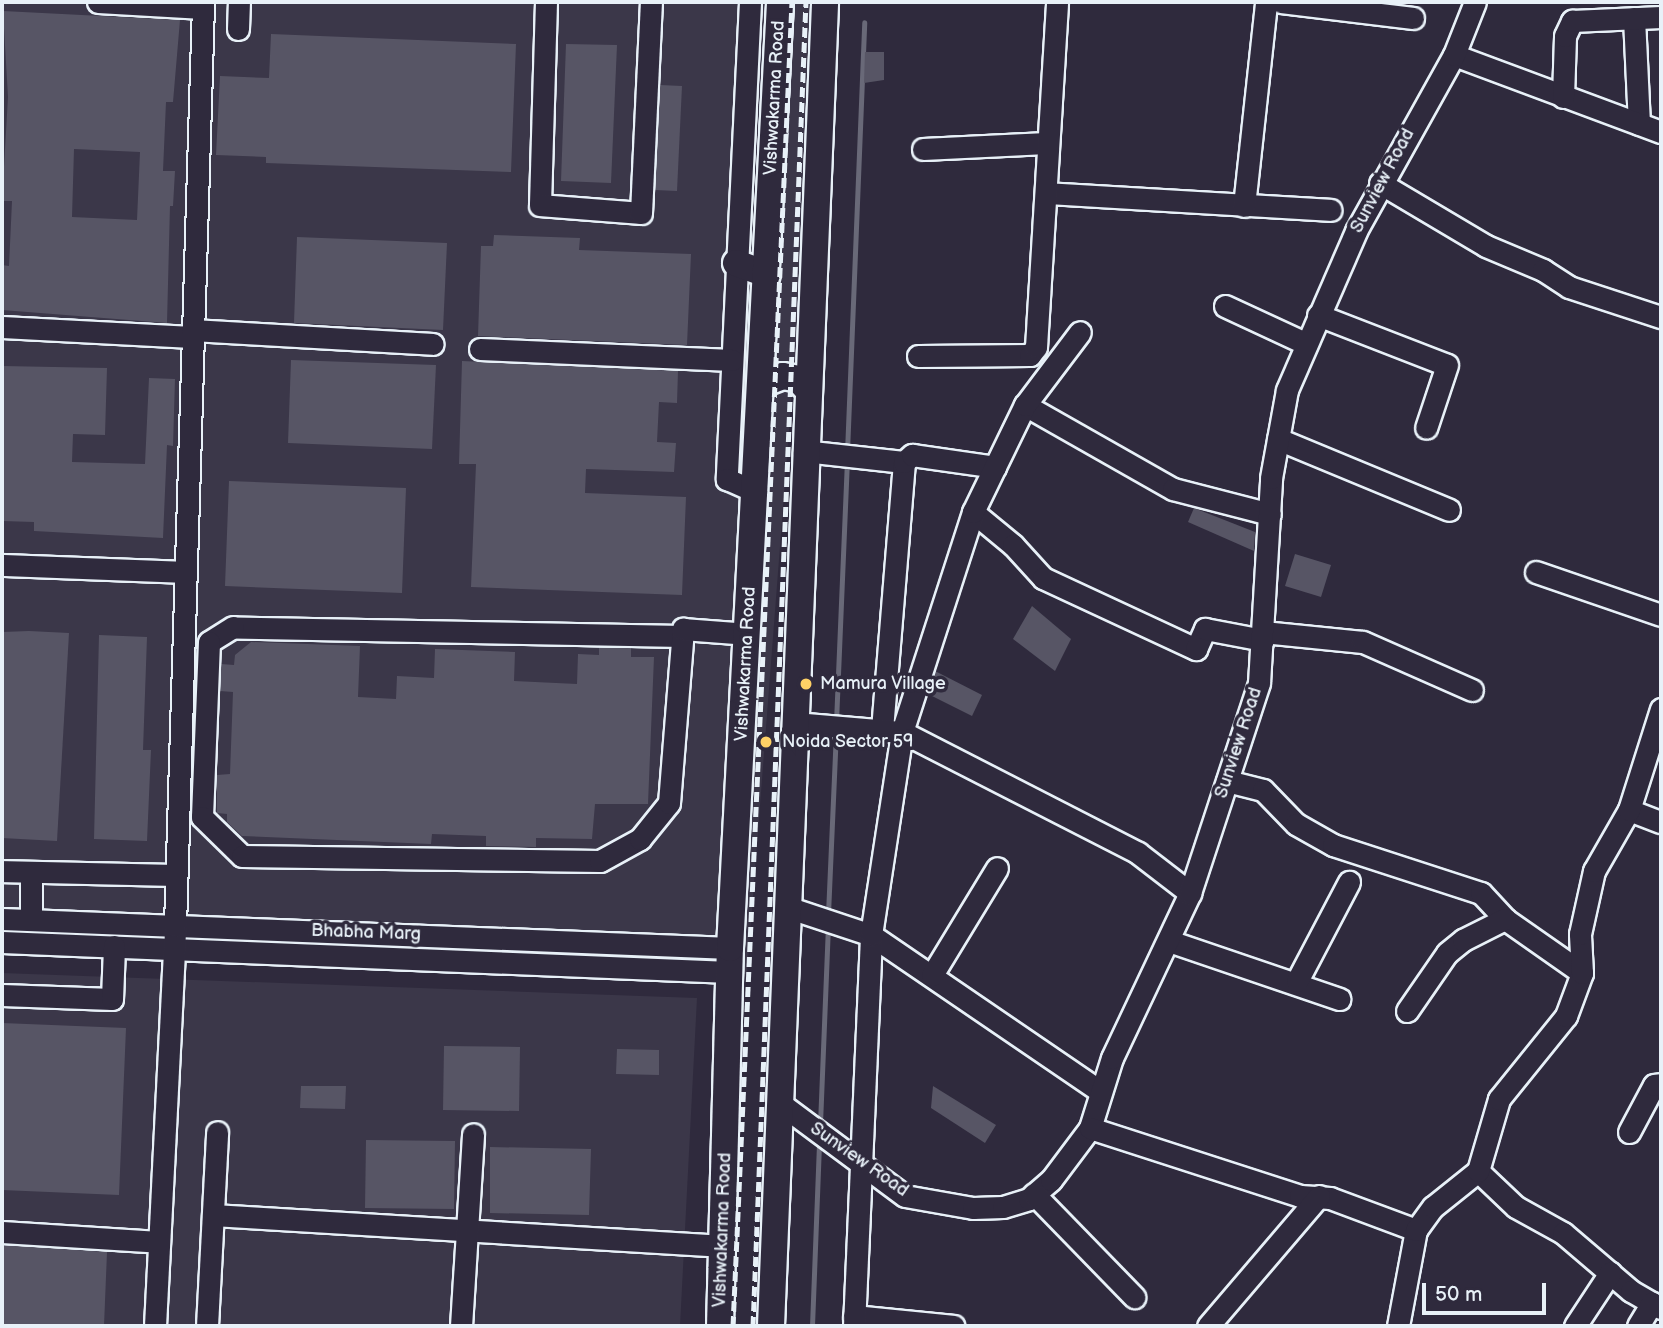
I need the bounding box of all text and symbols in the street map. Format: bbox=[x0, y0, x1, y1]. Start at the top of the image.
street label: Vishwakarma Road bbox=[760, 20, 790, 176]
street label: Sunview Road bbox=[1346, 125, 1420, 237]
street label: Vishwakarma Road bbox=[731, 586, 761, 742]
place label: Mamura Village bbox=[820, 673, 946, 695]
marker: Mamura Village bbox=[798, 676, 814, 692]
street label: Sunview Road bbox=[1211, 685, 1267, 801]
place label: Noida Sector 59 bbox=[782, 731, 914, 753]
marker: Noida Sector 59 bbox=[756, 732, 776, 752]
street label: Bhabha Marg bbox=[311, 920, 421, 946]
street label: Sunview Road bbox=[806, 1118, 912, 1202]
street label: Vishwakarma Road bbox=[710, 1152, 736, 1308]
scale bar bbox=[1425, 1268, 1549, 1312]
text: 50 m bbox=[1435, 1282, 1482, 1307]

